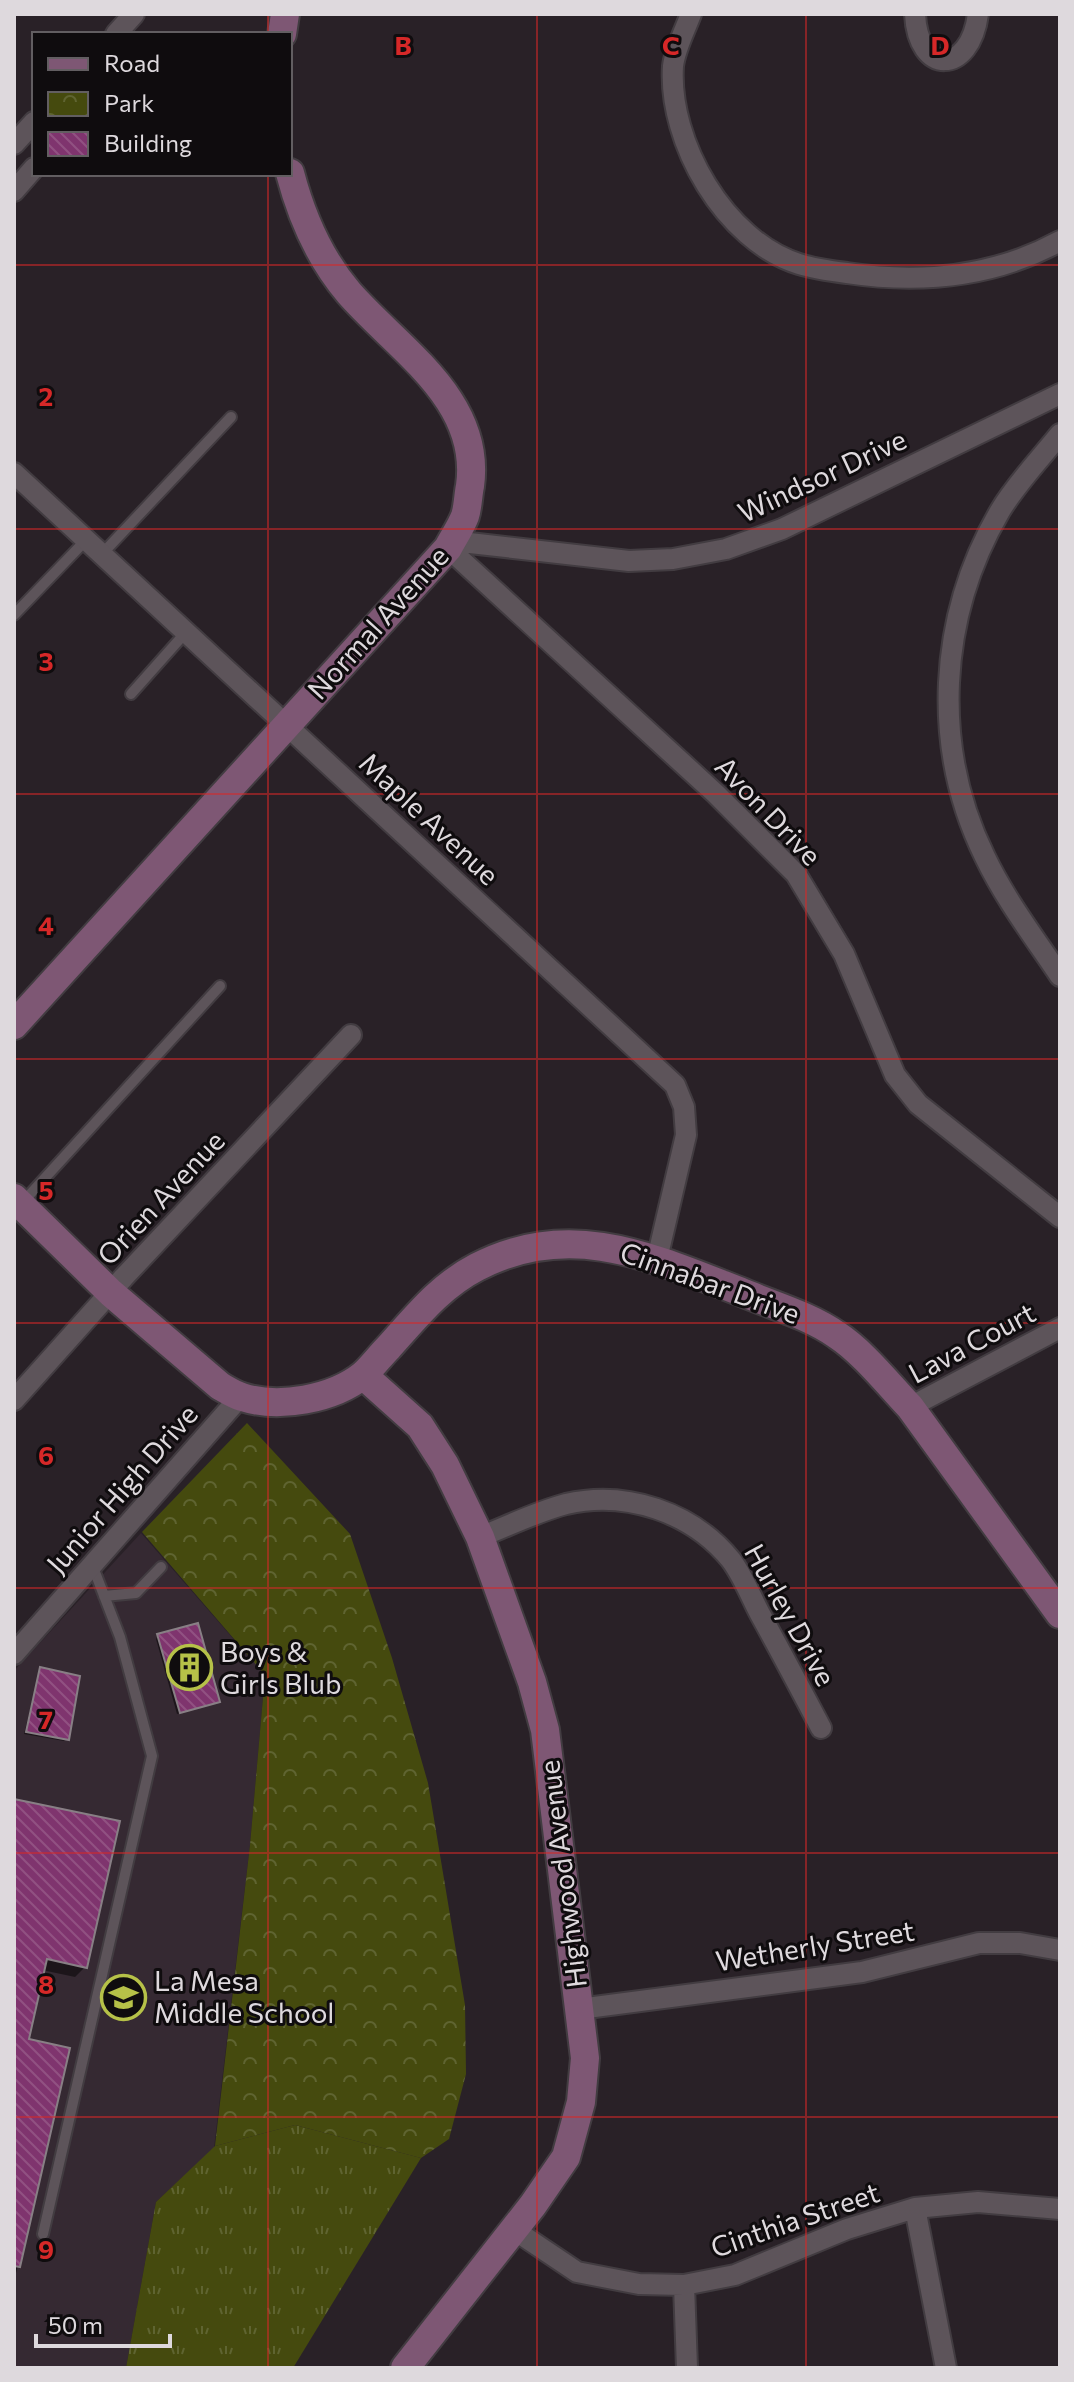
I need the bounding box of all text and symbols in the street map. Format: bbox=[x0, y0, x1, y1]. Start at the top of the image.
text: B bbox=[394, 29, 412, 60]
text: C bbox=[662, 29, 680, 60]
text: D bbox=[930, 29, 950, 60]
legend bbox=[32, 32, 292, 176]
text: Road bbox=[104, 48, 160, 77]
text: Park bbox=[104, 88, 154, 117]
text: Building bbox=[104, 128, 192, 157]
text: 2 bbox=[39, 380, 53, 411]
street label: Windsor Drive bbox=[732, 421, 911, 529]
street label: Normal Avenue bbox=[300, 539, 455, 706]
text: 3 bbox=[38, 645, 54, 676]
street label: Maple Avenue bbox=[353, 745, 506, 892]
street label: Avon Drive bbox=[709, 749, 829, 872]
text: 4 bbox=[38, 909, 54, 940]
street label: Orien Avenue bbox=[90, 1123, 231, 1271]
text: 5 bbox=[38, 1174, 54, 1205]
street label: Cinnabar Drive bbox=[616, 1234, 805, 1330]
street label: Lava Court bbox=[902, 1295, 1041, 1390]
street label: Junior High Drive bbox=[39, 1397, 204, 1580]
text: 6 bbox=[38, 1439, 54, 1470]
street label: Hurley Drive bbox=[738, 1538, 844, 1691]
place label: Boys & Girls Blub bbox=[220, 1634, 342, 1700]
building icon: Boys & Girls Blub bbox=[165, 1644, 213, 1692]
text: 7 bbox=[39, 1703, 53, 1734]
street label: Highwood Avenue bbox=[531, 1758, 593, 1990]
street label: Wetherly Street bbox=[713, 1913, 917, 1978]
place label: La Mesa Middle School bbox=[154, 1963, 334, 2029]
text: 8 bbox=[38, 1968, 54, 1999]
school or university icon: La Mesa Middle School bbox=[99, 1973, 147, 2021]
street label: Cinthia Street bbox=[706, 2174, 884, 2264]
text: 9 bbox=[38, 2233, 54, 2264]
scale bar bbox=[36, 2298, 170, 2348]
text: 50 m bbox=[48, 2310, 103, 2339]

